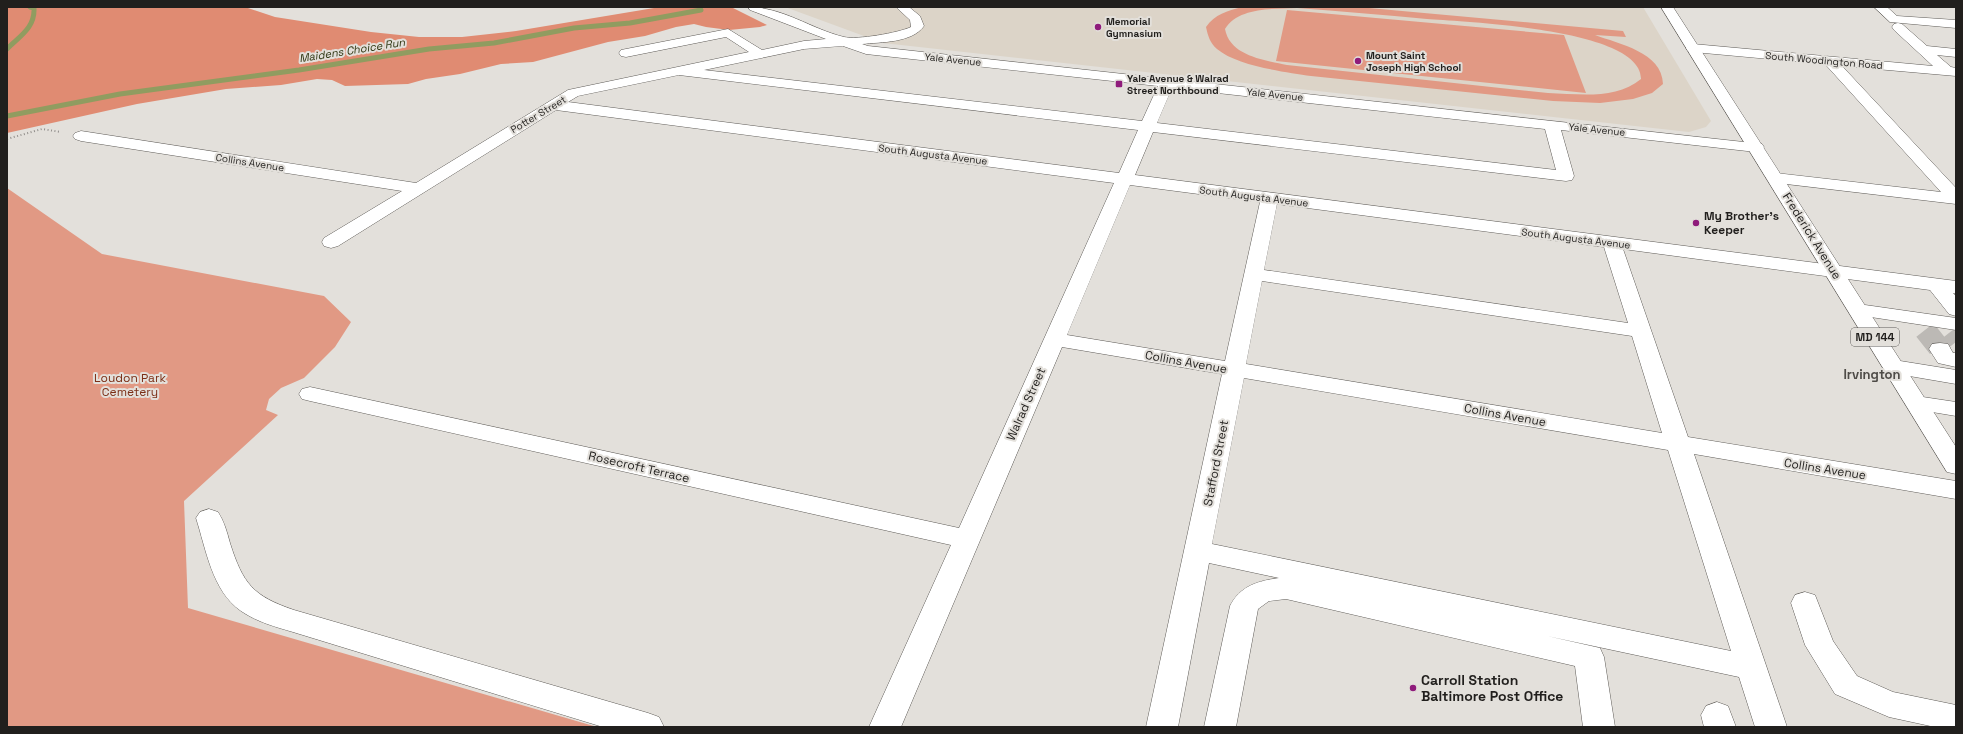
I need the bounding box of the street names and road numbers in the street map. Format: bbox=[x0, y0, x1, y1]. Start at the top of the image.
street label: South Woodington Road bbox=[1765, 49, 1883, 72]
street label: Yale Avenue bbox=[924, 50, 982, 69]
street label: Yale Avenue bbox=[1246, 85, 1304, 104]
street label: Potter Street bbox=[508, 93, 569, 136]
street label: Yale Avenue bbox=[1568, 120, 1626, 139]
street label: South Augusta Avenue bbox=[878, 141, 988, 168]
street label: Collins Avenue bbox=[215, 151, 285, 174]
street label: South Augusta Avenue bbox=[1199, 183, 1309, 210]
street label: Frederick Avenue bbox=[1779, 190, 1845, 282]
street label: South Augusta Avenue bbox=[1521, 225, 1631, 252]
road number: MD 144 bbox=[1851, 328, 1899, 346]
street label: Collins Avenue bbox=[1144, 347, 1228, 377]
street label: Walrad Street bbox=[1003, 365, 1049, 443]
street label: Collins Avenue bbox=[1463, 400, 1547, 430]
street label: Stafford Street bbox=[1200, 419, 1232, 507]
street label: Rosecroft Terrace bbox=[587, 448, 691, 486]
street label: Collins Avenue bbox=[1783, 455, 1867, 483]

